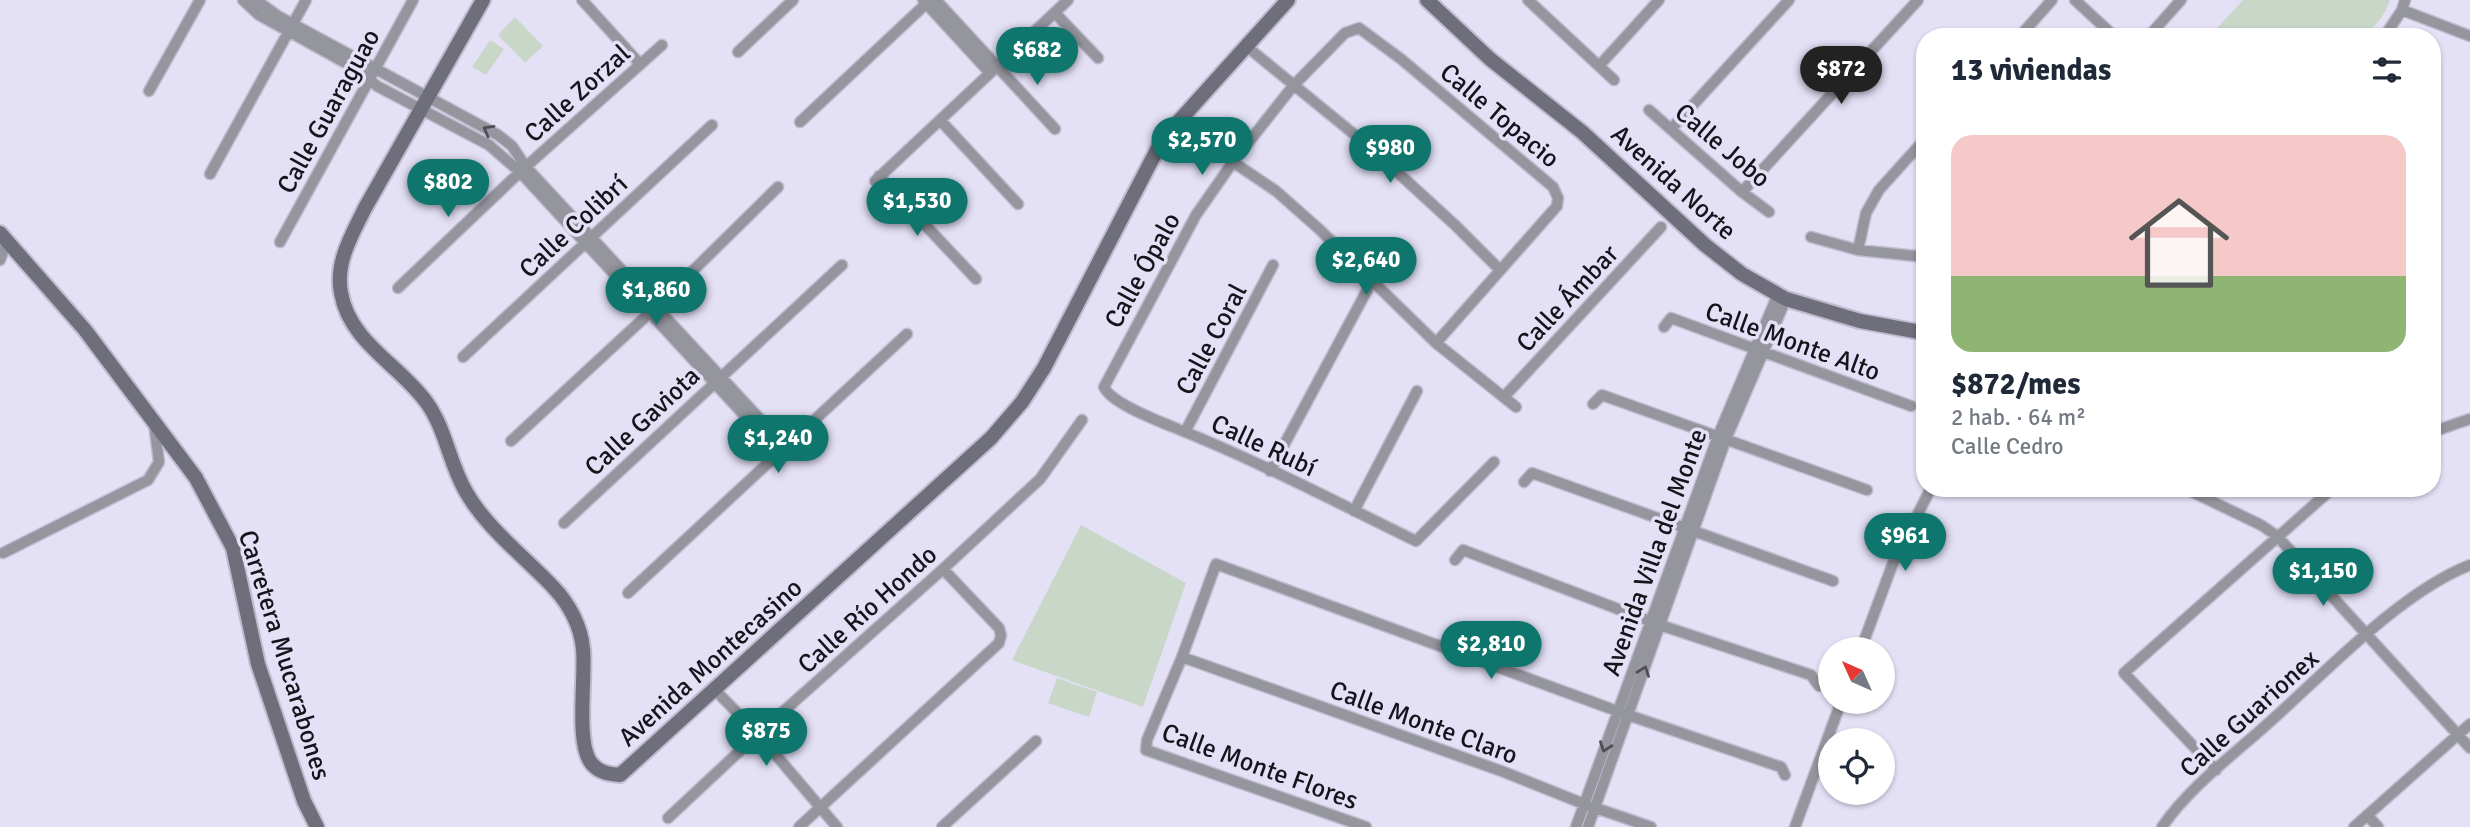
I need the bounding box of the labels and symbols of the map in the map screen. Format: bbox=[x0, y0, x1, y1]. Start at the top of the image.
street label: Calle Guaraguao bbox=[270, 24, 387, 199]
pin: $682 bbox=[996, 28, 1078, 87]
street label: Calle Zorzal bbox=[518, 38, 637, 150]
pin: $872 bbox=[1800, 46, 1882, 106]
street label: Calle Topacio bbox=[1433, 57, 1566, 175]
street label: Calle Jobo bbox=[1668, 97, 1777, 195]
pin: $2,570 bbox=[1145, 118, 1259, 177]
street label: Avenida Norte bbox=[1604, 118, 1742, 247]
one-way arrow bbox=[483, 125, 495, 138]
pin: $980 bbox=[1349, 125, 1431, 185]
pin: $802 bbox=[407, 160, 489, 219]
street label: Calle Colibrí bbox=[513, 168, 635, 285]
pin: $1,530 bbox=[860, 178, 974, 238]
street label: Calle Ópalo bbox=[1098, 207, 1188, 334]
pin: $2,640 bbox=[1309, 238, 1423, 297]
street label: Calle Ámbar bbox=[1510, 238, 1626, 359]
pin: $1,860 bbox=[599, 268, 713, 327]
street label: Calle Coral bbox=[1169, 278, 1255, 401]
street label: Calle Monte Alto bbox=[1701, 295, 1884, 388]
street label: Calle Gaviota bbox=[578, 360, 707, 483]
street label: Calle Rubí bbox=[1206, 408, 1321, 484]
pin: $1,240 bbox=[721, 416, 835, 475]
street label: Avenida Villa del Monte bbox=[1595, 424, 1715, 680]
pin: $961 bbox=[1864, 514, 1946, 573]
street label: Carretera Mucarabones bbox=[231, 527, 337, 784]
street label: Calle Río Hondo bbox=[791, 539, 944, 681]
pin: $1,150 bbox=[2266, 548, 2380, 608]
street label: Avenida Montecasino bbox=[612, 572, 809, 754]
pin: $2,810 bbox=[1434, 622, 1548, 681]
north arrow bbox=[1818, 637, 1895, 714]
street label: Calle Guarionex bbox=[2174, 643, 2326, 785]
one-way arrow bbox=[1636, 665, 1650, 677]
street label: Calle Monte Claro bbox=[1325, 674, 1522, 772]
pin: $875 bbox=[725, 708, 807, 768]
street label: Calle Monte Flores bbox=[1157, 717, 1362, 817]
one-way arrow bbox=[1599, 740, 1613, 752]

